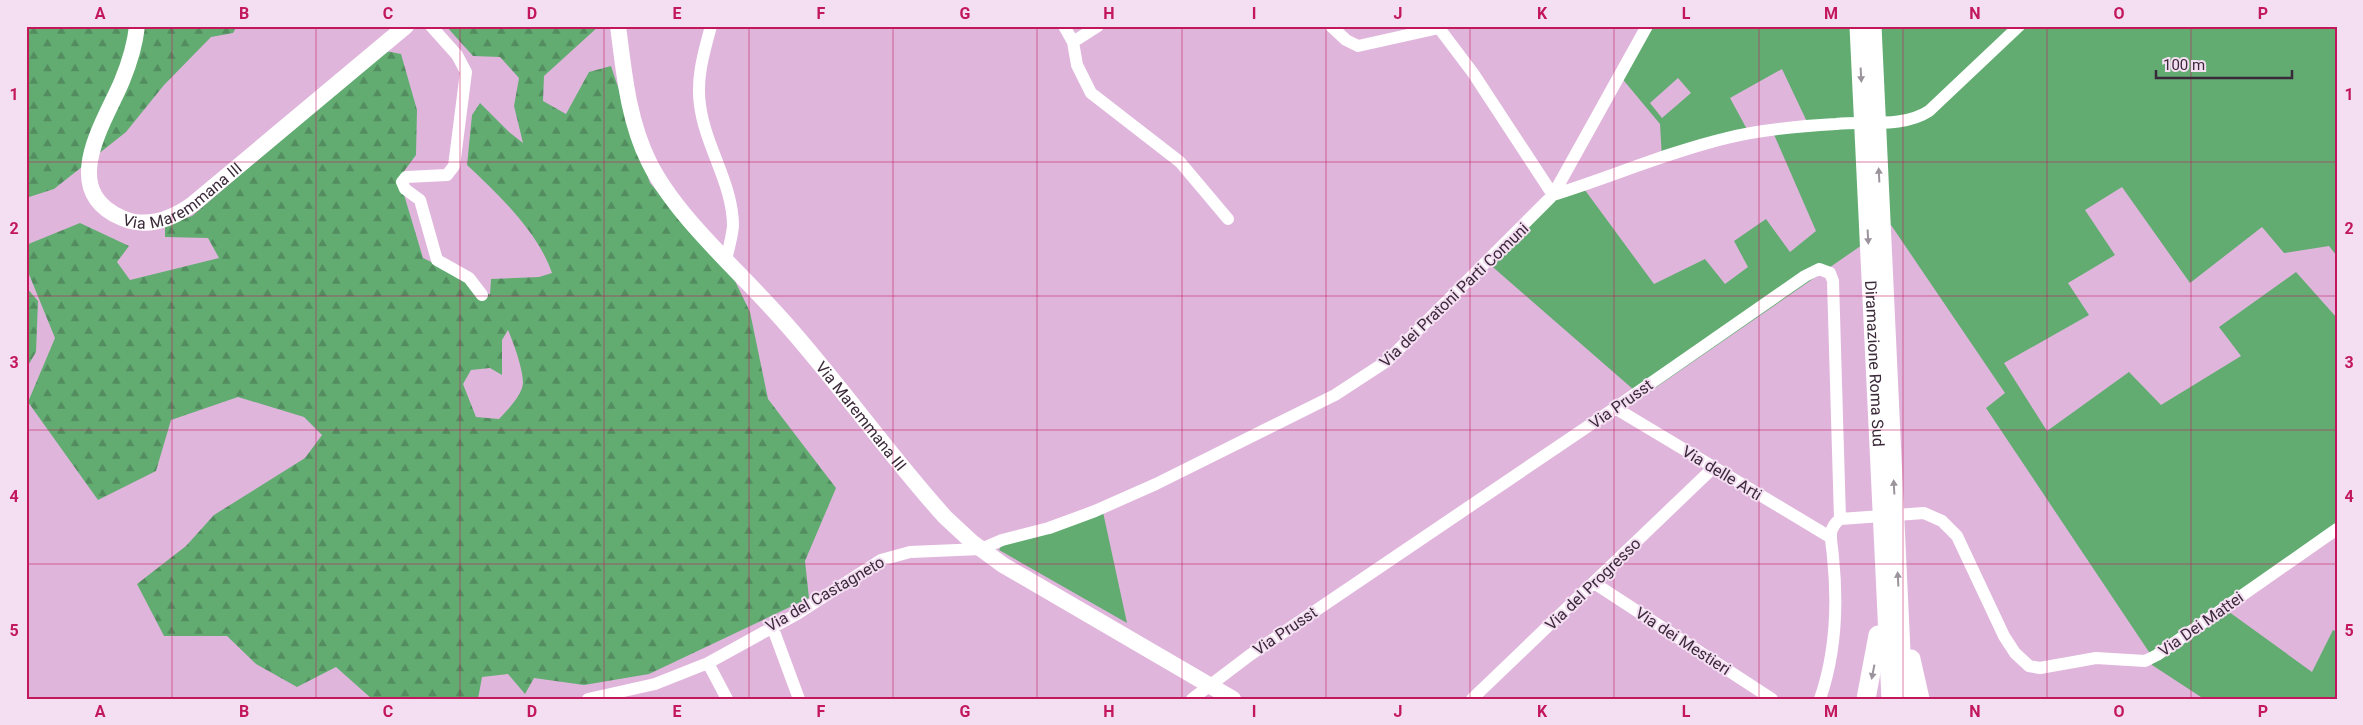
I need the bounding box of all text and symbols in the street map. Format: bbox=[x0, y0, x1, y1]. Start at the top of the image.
text: A bbox=[95, 4, 106, 23]
text: B bbox=[239, 4, 249, 23]
text: C bbox=[383, 4, 393, 23]
text: D bbox=[527, 4, 537, 23]
text: E bbox=[673, 4, 682, 23]
text: F bbox=[817, 4, 826, 23]
text: G bbox=[960, 4, 971, 23]
text: H bbox=[1103, 4, 1115, 23]
text: I bbox=[1252, 4, 1256, 23]
text: J bbox=[1394, 4, 1402, 23]
text: K bbox=[1537, 4, 1548, 23]
text: L bbox=[1682, 4, 1691, 23]
text: M bbox=[1824, 4, 1838, 23]
text: N bbox=[1969, 4, 1981, 23]
text: O bbox=[2113, 4, 2125, 23]
text: P bbox=[2258, 4, 2268, 23]
scale bar bbox=[2156, 48, 2292, 80]
text: 100 m bbox=[2163, 56, 2205, 74]
one-way arrow bbox=[1858, 67, 1866, 83]
text: 1 bbox=[9, 85, 19, 104]
text: 1 bbox=[2344, 85, 2354, 104]
street label: Via Maremmana III bbox=[121, 158, 245, 232]
one-way arrow bbox=[1874, 166, 1882, 182]
text: 2 bbox=[9, 219, 19, 238]
street label: Via dei Pratoni Parti Comuni bbox=[1376, 219, 1532, 371]
text: 2 bbox=[2344, 219, 2354, 238]
one-way arrow bbox=[1865, 230, 1873, 246]
street label: Diramazione Roma Sud bbox=[1862, 280, 1888, 447]
text: 3 bbox=[9, 353, 19, 372]
text: 3 bbox=[2344, 353, 2354, 372]
street label: Via Maremmana III bbox=[812, 357, 911, 474]
street label: Via Prusst bbox=[1586, 375, 1656, 433]
street label: Via delle Arti bbox=[1679, 442, 1765, 504]
one-way arrow bbox=[1889, 479, 1897, 495]
text: 4 bbox=[9, 487, 19, 506]
text: 4 bbox=[2344, 487, 2354, 506]
street label: Via del Progresso bbox=[1541, 534, 1645, 634]
street label: Via del Castagneto bbox=[762, 552, 888, 636]
one-way arrow bbox=[1894, 570, 1902, 586]
street label: Via Dei Mattei bbox=[2155, 588, 2247, 660]
street label: Via Prusst bbox=[1249, 603, 1321, 659]
street label: Via dei Mestieri bbox=[1632, 603, 1734, 679]
text: 5 bbox=[9, 621, 19, 640]
text: 5 bbox=[2344, 621, 2354, 640]
one-way arrow bbox=[1868, 665, 1876, 681]
text: A bbox=[95, 702, 106, 721]
text: B bbox=[239, 702, 249, 721]
text: C bbox=[383, 702, 393, 721]
text: D bbox=[527, 702, 537, 721]
text: E bbox=[673, 702, 682, 721]
text: F bbox=[817, 702, 826, 721]
text: G bbox=[960, 702, 971, 721]
text: H bbox=[1103, 702, 1115, 721]
text: I bbox=[1252, 702, 1256, 721]
text: J bbox=[1394, 702, 1402, 721]
text: K bbox=[1537, 702, 1548, 721]
text: L bbox=[1682, 702, 1691, 721]
text: M bbox=[1824, 702, 1838, 721]
text: N bbox=[1969, 702, 1981, 721]
text: O bbox=[2113, 702, 2125, 721]
text: P bbox=[2258, 702, 2268, 721]

